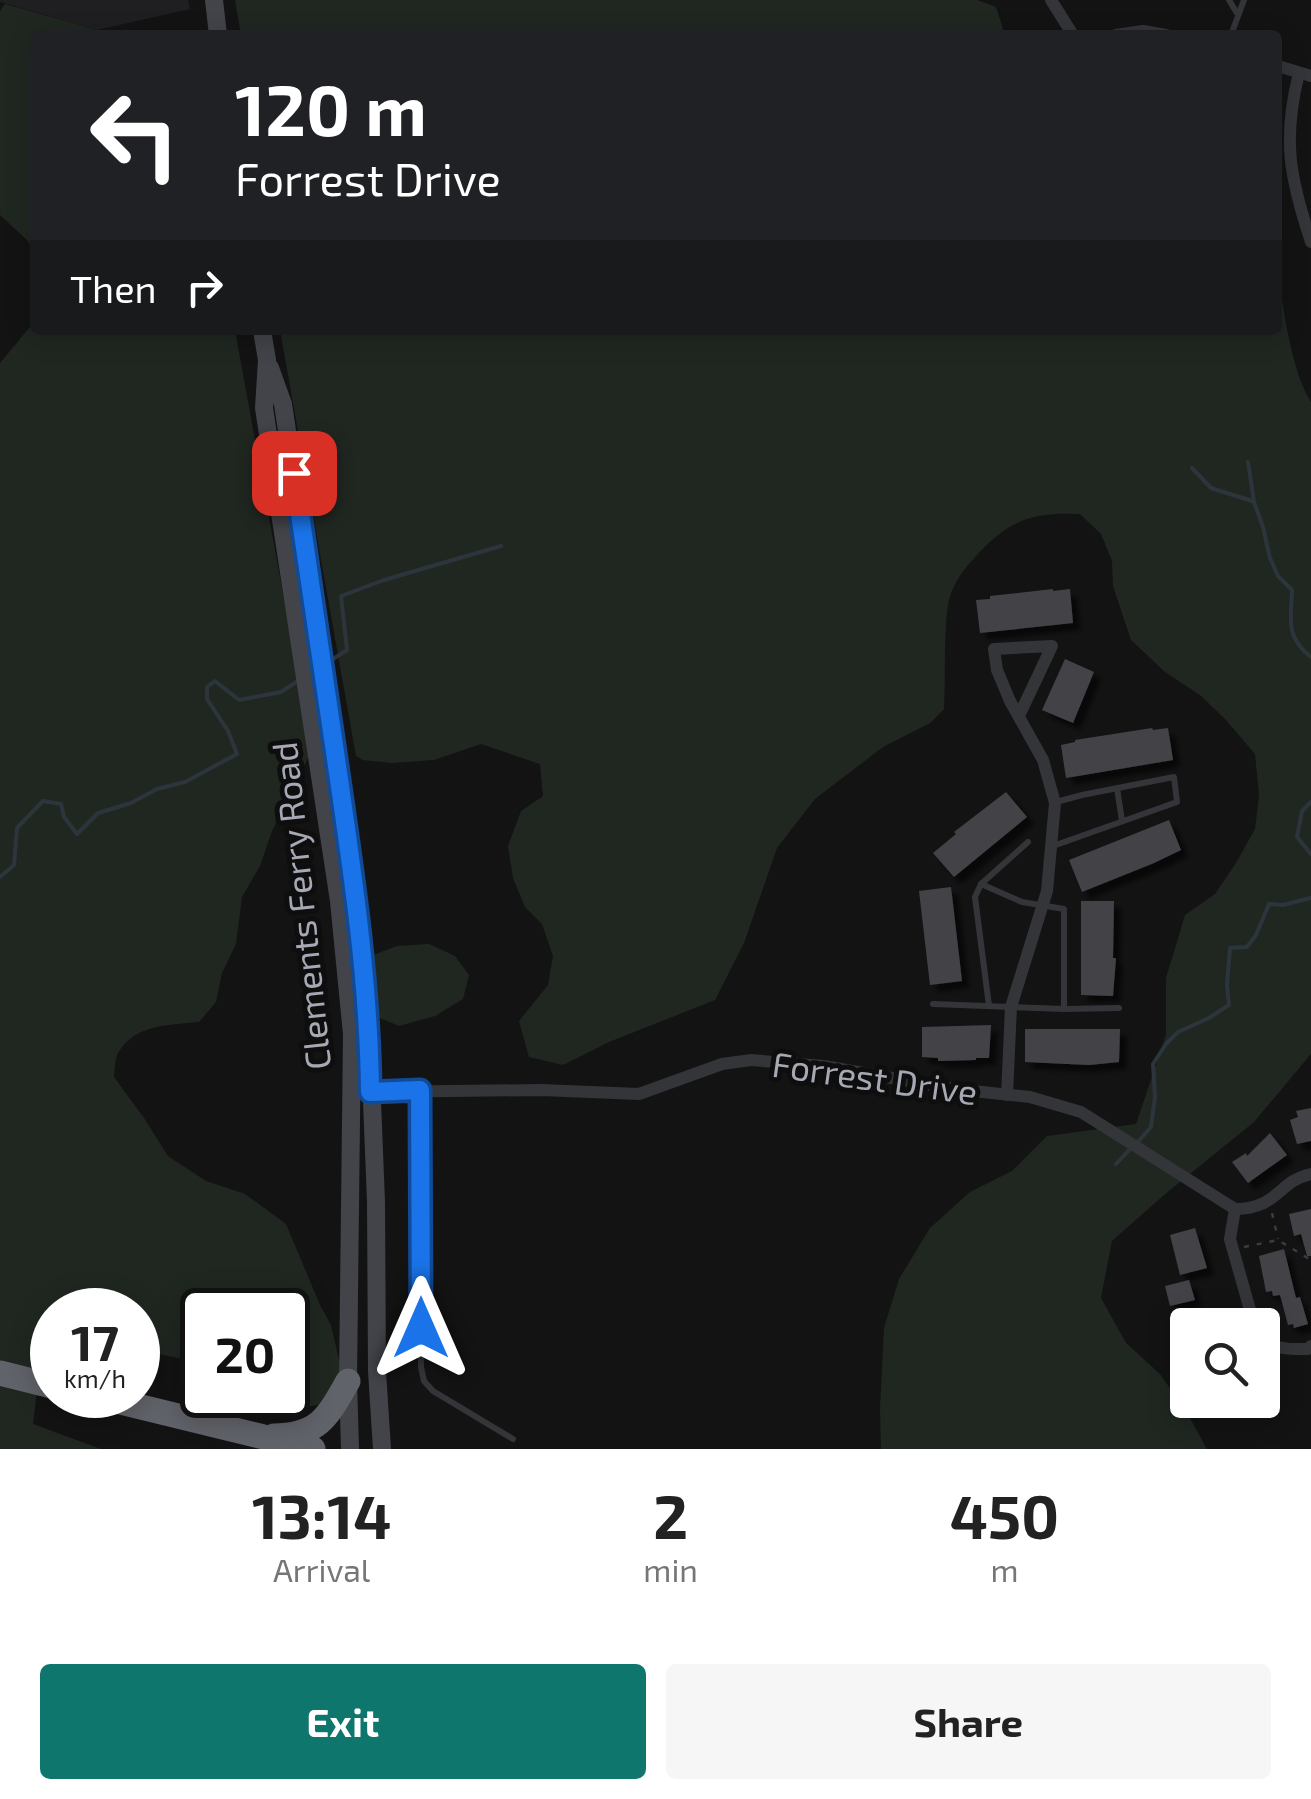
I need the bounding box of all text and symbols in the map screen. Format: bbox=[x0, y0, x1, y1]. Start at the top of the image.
text: 120 m bbox=[235, 66, 427, 150]
icon: left bbox=[70, 70, 200, 200]
text: Forrest Drive bbox=[235, 151, 501, 205]
icon: right bbox=[177, 260, 232, 315]
text: Then bbox=[70, 265, 157, 311]
pin bbox=[252, 431, 337, 516]
icon: arrive bbox=[267, 446, 322, 501]
street label: Clements Ferry Road bbox=[262, 740, 338, 1072]
street label: Forrest Drive bbox=[770, 1042, 980, 1112]
position arrow bbox=[369, 1276, 473, 1380]
speed limit sign: 20 bbox=[180, 1288, 310, 1418]
map controls bbox=[1170, 1308, 1280, 1418]
button: search bbox=[1170, 1308, 1280, 1418]
text: 17 bbox=[71, 1311, 119, 1371]
text: km/h bbox=[64, 1363, 126, 1393]
text: 13:14 bbox=[252, 1479, 391, 1551]
text: 2 bbox=[653, 1479, 688, 1551]
text: 450 bbox=[950, 1479, 1059, 1551]
text: Arrival bbox=[273, 1550, 370, 1588]
text: min bbox=[643, 1550, 698, 1588]
text: m bbox=[990, 1550, 1018, 1588]
button: Exit bbox=[40, 1664, 646, 1779]
button: Share bbox=[666, 1664, 1271, 1779]

